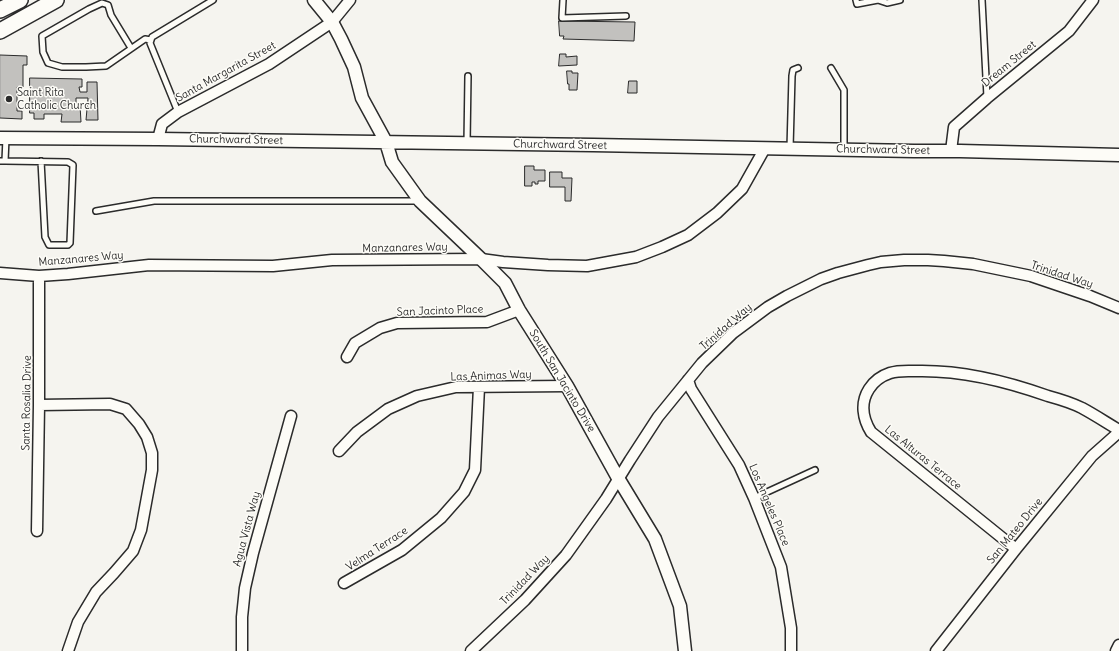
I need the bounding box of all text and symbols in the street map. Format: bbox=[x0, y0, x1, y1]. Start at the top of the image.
street label: Dream Street bbox=[979, 38, 1039, 90]
street label: Santa Margarita Street bbox=[174, 39, 278, 105]
place label: Saint Rita Catholic Church bbox=[17, 86, 96, 112]
marker: Saint Rita Catholic Church bbox=[4, 94, 14, 104]
street label: Churchward Street bbox=[189, 133, 283, 147]
street label: Churchward Street bbox=[513, 138, 607, 152]
street label: Churchward Street bbox=[836, 143, 930, 157]
street label: Manzanares Way bbox=[362, 241, 448, 255]
street label: Manzanares Way bbox=[38, 249, 124, 269]
street label: Trinidad Way bbox=[1029, 259, 1095, 291]
street label: Trinidad Way bbox=[697, 301, 755, 353]
street label: San Jacinto Place bbox=[396, 303, 484, 319]
street label: South San Jacinto Drive bbox=[526, 327, 598, 435]
street label: Santa Rosalia Drive bbox=[20, 355, 34, 451]
street label: Las Animas Way bbox=[450, 368, 532, 384]
street label: Las Alturas Terrace bbox=[882, 423, 964, 493]
street label: Los Angeles Place bbox=[746, 462, 792, 548]
street label: Agua Vista Way bbox=[231, 490, 263, 568]
street label: San Mateo Drive bbox=[984, 495, 1046, 567]
street label: Velma Terrace bbox=[344, 524, 410, 574]
street label: Trinidad Way bbox=[498, 552, 552, 608]

